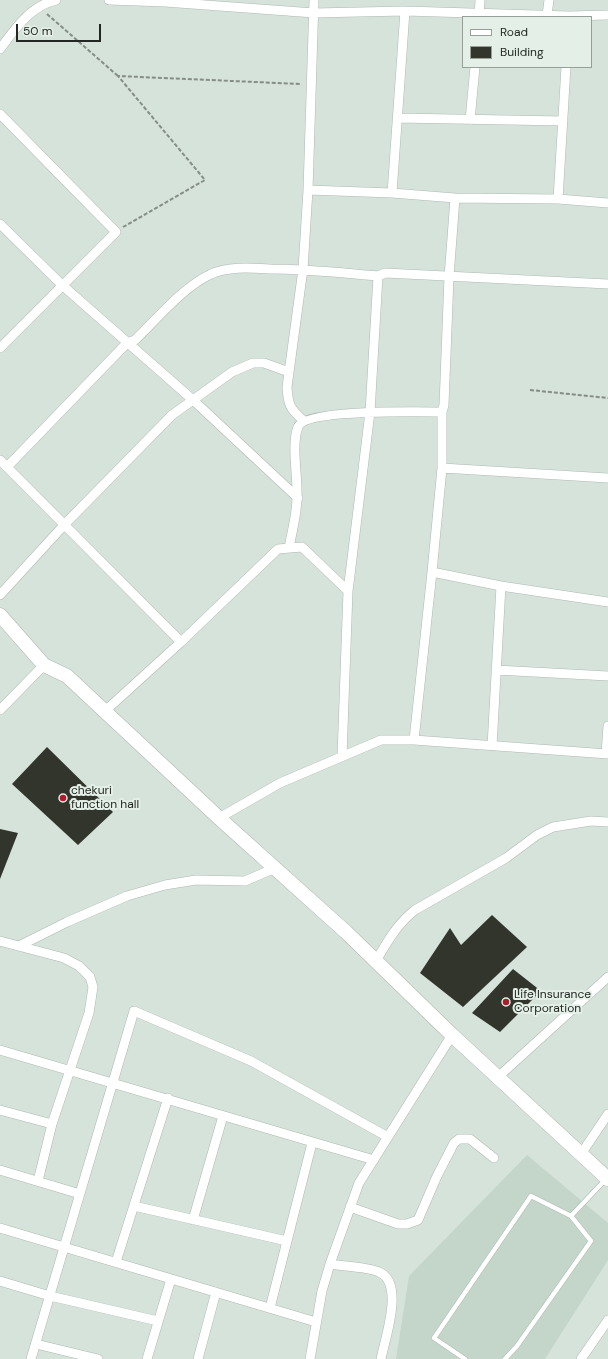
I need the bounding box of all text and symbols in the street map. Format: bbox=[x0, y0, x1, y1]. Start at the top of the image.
scale bar bbox=[18, 16, 103, 42]
legend bbox=[462, 16, 592, 68]
text: 50 m bbox=[23, 23, 52, 39]
text: Road bbox=[500, 24, 528, 40]
text: Building bbox=[500, 44, 544, 60]
place label: chekuri function hall bbox=[71, 784, 139, 812]
marker: chekuri function hall bbox=[58, 793, 68, 803]
place label: Life Insurance Corporation bbox=[514, 988, 591, 1016]
marker: Life Insurance Corporation bbox=[501, 997, 511, 1007]

